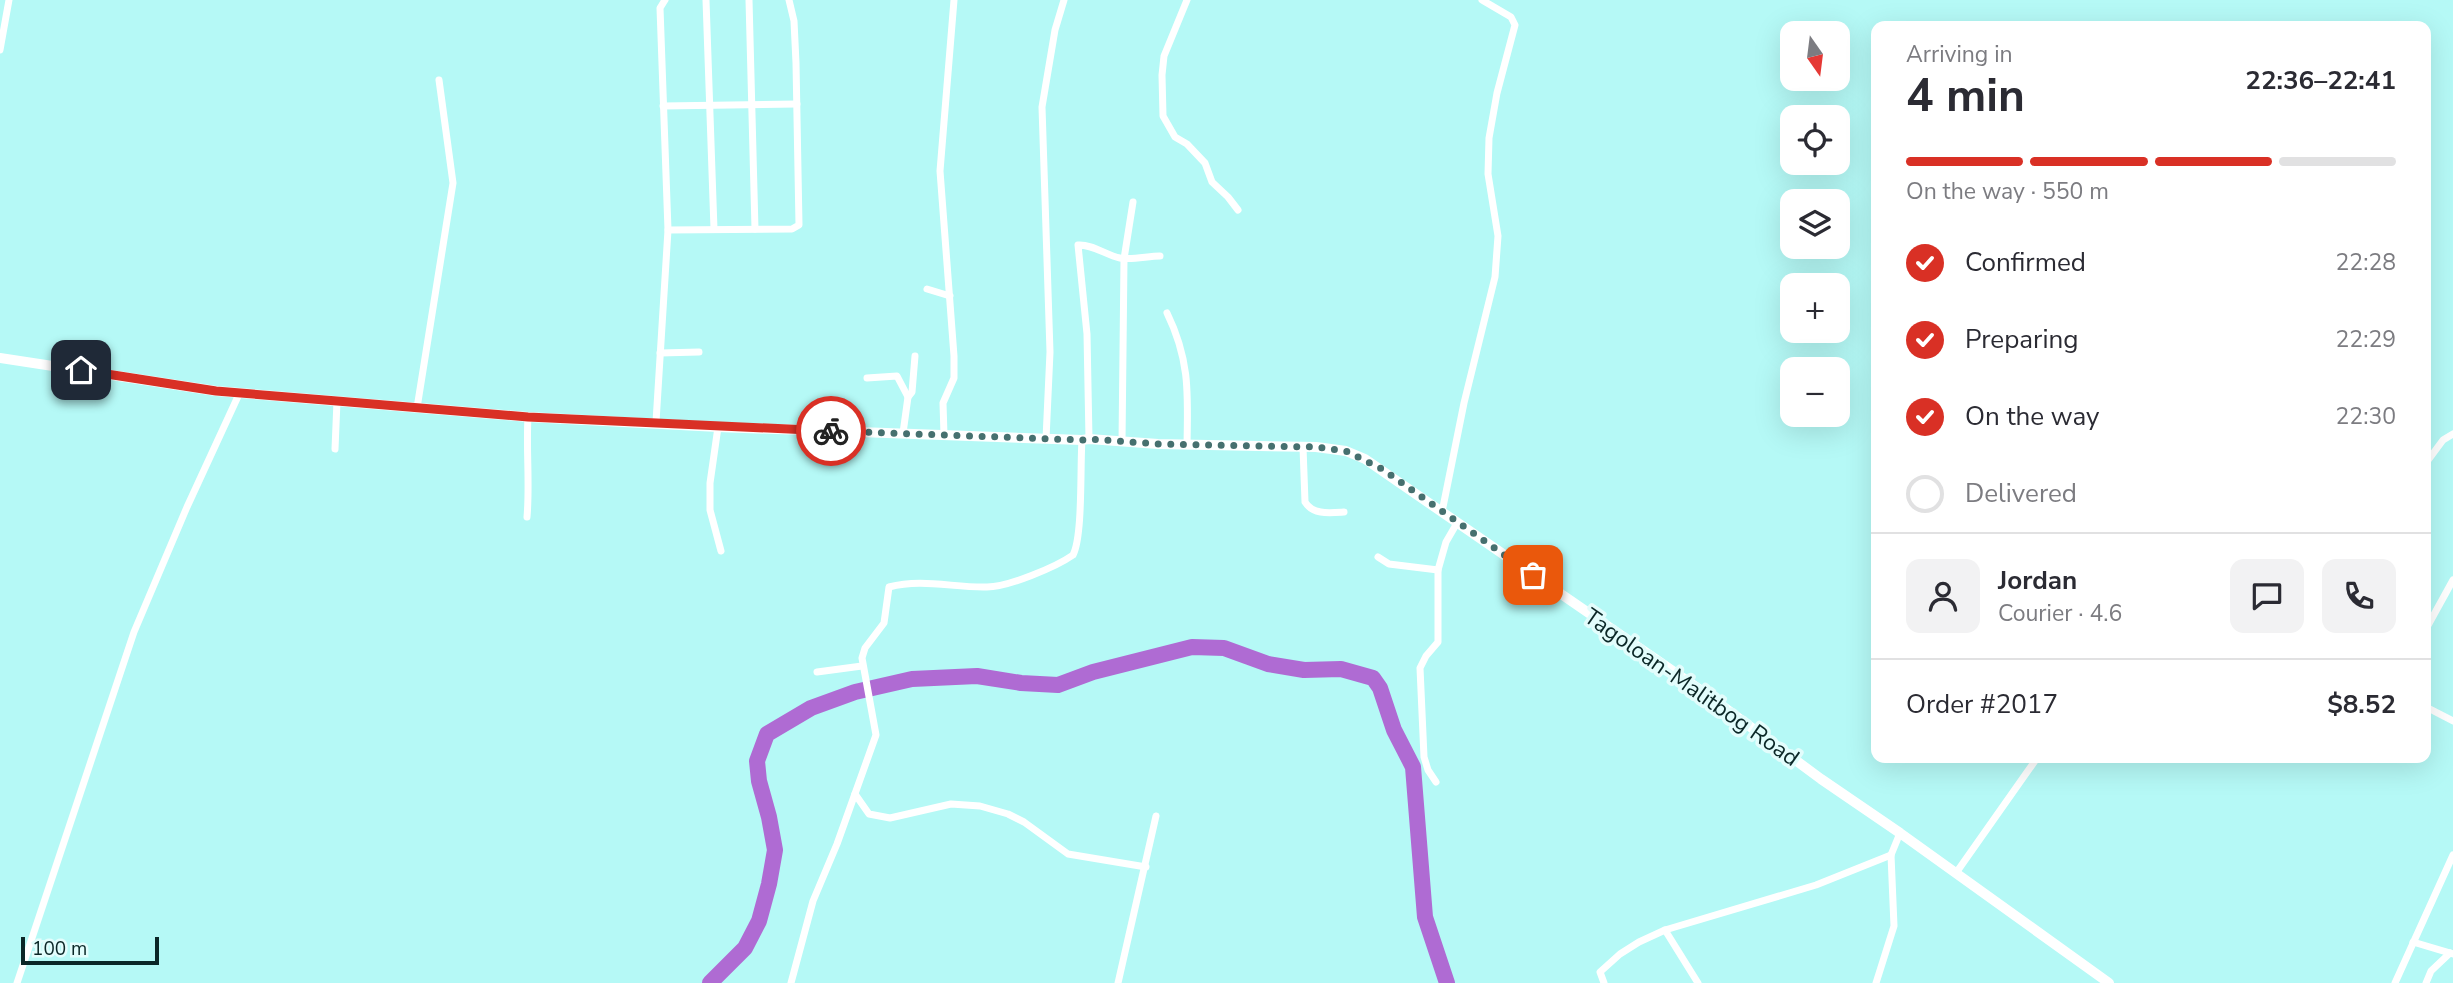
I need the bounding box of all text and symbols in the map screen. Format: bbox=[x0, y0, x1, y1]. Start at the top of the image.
north arrow bbox=[1780, 21, 1850, 91]
map controls bbox=[1780, 21, 1850, 427]
text: Arriving in bbox=[1906, 39, 2013, 70]
text: 22:36–22:41 bbox=[2245, 63, 2396, 98]
text: 4 min bbox=[1906, 64, 2025, 127]
button: locate bbox=[1780, 105, 1850, 175]
text: On the way · 550 m bbox=[1906, 176, 2109, 207]
button: layers bbox=[1780, 189, 1850, 259]
icon: check bbox=[1906, 244, 1944, 282]
text: Confirmed bbox=[1965, 245, 2086, 280]
text: 22:28 bbox=[2336, 247, 2396, 278]
button: + bbox=[1780, 273, 1850, 343]
icon: check bbox=[1906, 321, 1944, 359]
text: Preparing bbox=[1965, 322, 2078, 357]
text: 22:29 bbox=[2336, 324, 2396, 355]
pin bbox=[51, 340, 111, 400]
icon: home bbox=[62, 351, 100, 389]
button: − bbox=[1780, 357, 1850, 427]
courier bbox=[796, 396, 866, 466]
icon: check bbox=[1906, 398, 1944, 436]
text: On the way bbox=[1965, 399, 2099, 434]
text: 22:30 bbox=[2336, 401, 2396, 432]
icon: bike bbox=[812, 412, 850, 450]
text: Delivered bbox=[1965, 476, 2077, 511]
pin bbox=[1503, 545, 1563, 605]
icon: bag bbox=[1514, 556, 1552, 594]
button: person bbox=[1906, 559, 1980, 633]
button: chat bbox=[2230, 559, 2304, 633]
button: phone bbox=[2322, 559, 2396, 633]
text: Jordan bbox=[1998, 563, 2077, 598]
text: Courier · 4.6 bbox=[1998, 598, 2122, 629]
street label: Tagoloan-Malitbog Road bbox=[1578, 601, 1806, 774]
text: Order #2017 bbox=[1906, 687, 2058, 722]
text: $8.52 bbox=[2327, 687, 2396, 722]
scale bar bbox=[21, 934, 159, 966]
text: 100 m bbox=[32, 936, 87, 962]

